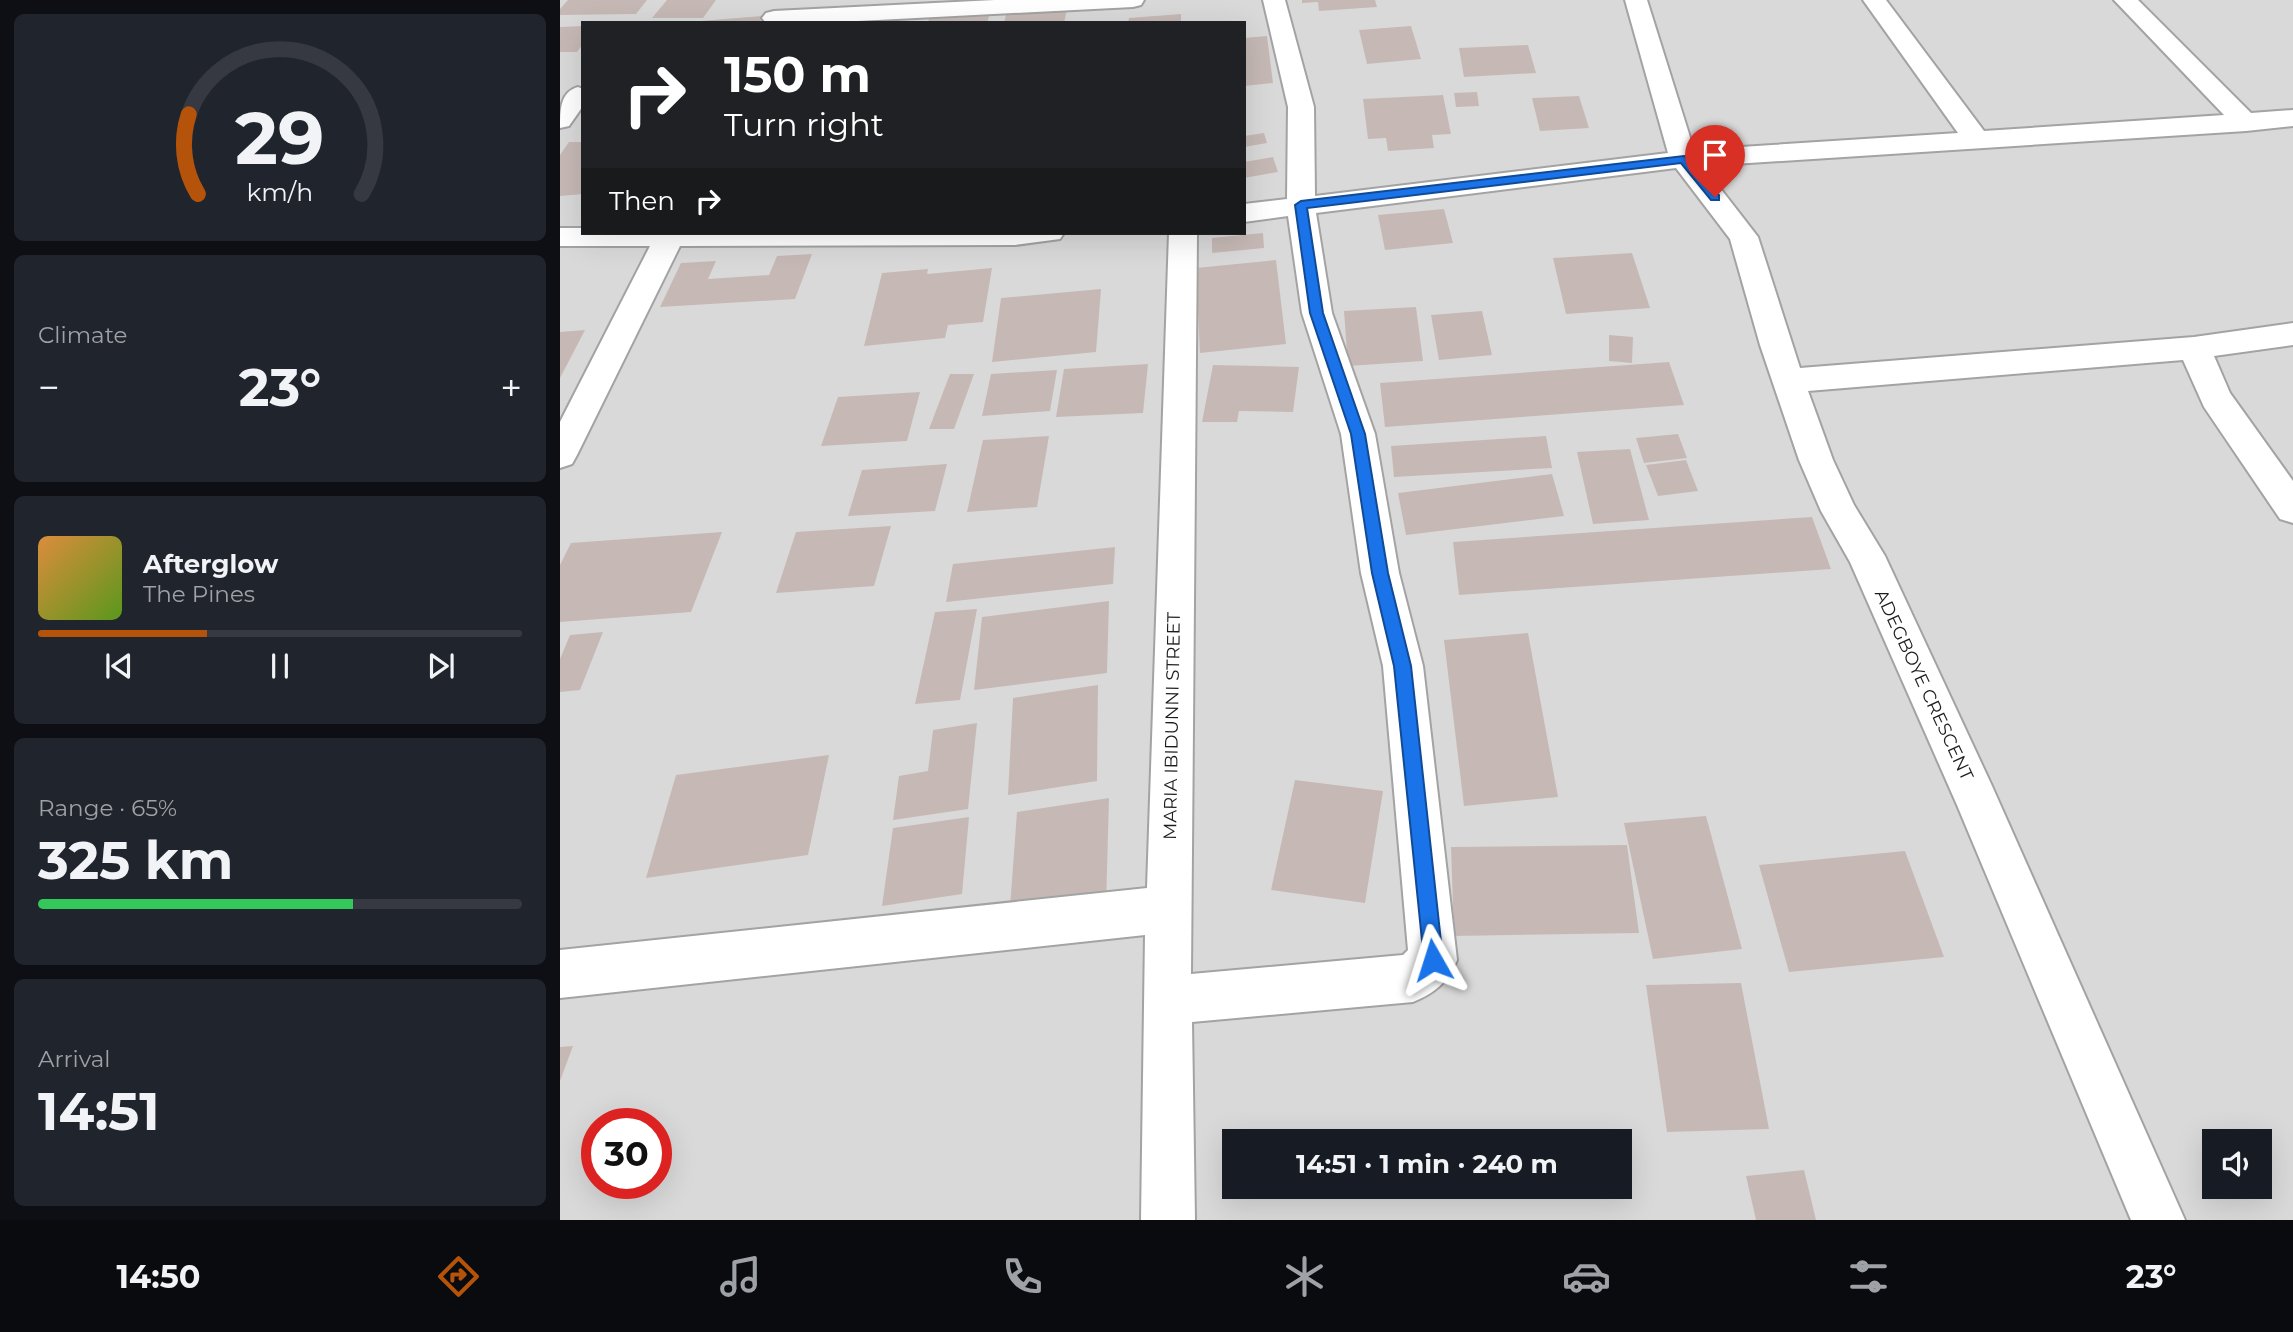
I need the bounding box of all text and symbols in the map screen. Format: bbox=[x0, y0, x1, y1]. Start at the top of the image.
text: 150 m bbox=[724, 45, 871, 104]
icon: right bbox=[609, 49, 700, 140]
text: 29 bbox=[235, 94, 325, 182]
text: Turn right bbox=[724, 105, 884, 144]
pin bbox=[1685, 125, 1745, 197]
icon: arrive bbox=[1696, 136, 1734, 174]
text: km/h bbox=[247, 176, 313, 206]
icon: right bbox=[689, 182, 727, 220]
text: Then bbox=[609, 185, 675, 217]
text: Climate bbox=[38, 321, 127, 349]
text: 23° bbox=[239, 356, 321, 419]
text: − bbox=[38, 364, 60, 411]
text: + bbox=[500, 364, 522, 411]
text: Afterglow bbox=[143, 548, 278, 580]
text: The Pines bbox=[143, 580, 255, 608]
street label: ADEGBOYE CRESCENT bbox=[1870, 586, 1978, 785]
street label: MARIA IBIDUNNI STREET bbox=[1159, 611, 1185, 840]
icon: previous bbox=[100, 647, 138, 685]
icon: pause bbox=[261, 647, 299, 685]
icon: next bbox=[422, 647, 460, 685]
text: Range · 65% bbox=[38, 794, 177, 822]
text: 325 km bbox=[38, 829, 233, 892]
position arrow bbox=[1396, 923, 1470, 997]
text: Arrival bbox=[38, 1045, 111, 1073]
text: 14:51 bbox=[38, 1080, 160, 1143]
speed limit sign: 30 bbox=[581, 1108, 672, 1199]
map controls bbox=[2202, 1129, 2272, 1199]
button: sound bbox=[2202, 1129, 2272, 1199]
text: 14:51 · 1 min · 240 m bbox=[1296, 1148, 1558, 1180]
icon: directions bbox=[434, 1252, 483, 1301]
icon: music bbox=[716, 1252, 765, 1301]
icon: phone bbox=[998, 1252, 1047, 1301]
icon: climate bbox=[1280, 1252, 1329, 1301]
icon: car bbox=[1562, 1252, 1611, 1301]
icon: filters bbox=[1844, 1252, 1893, 1301]
text: 14:50 bbox=[117, 1257, 201, 1296]
text: 23° bbox=[2126, 1257, 2176, 1296]

